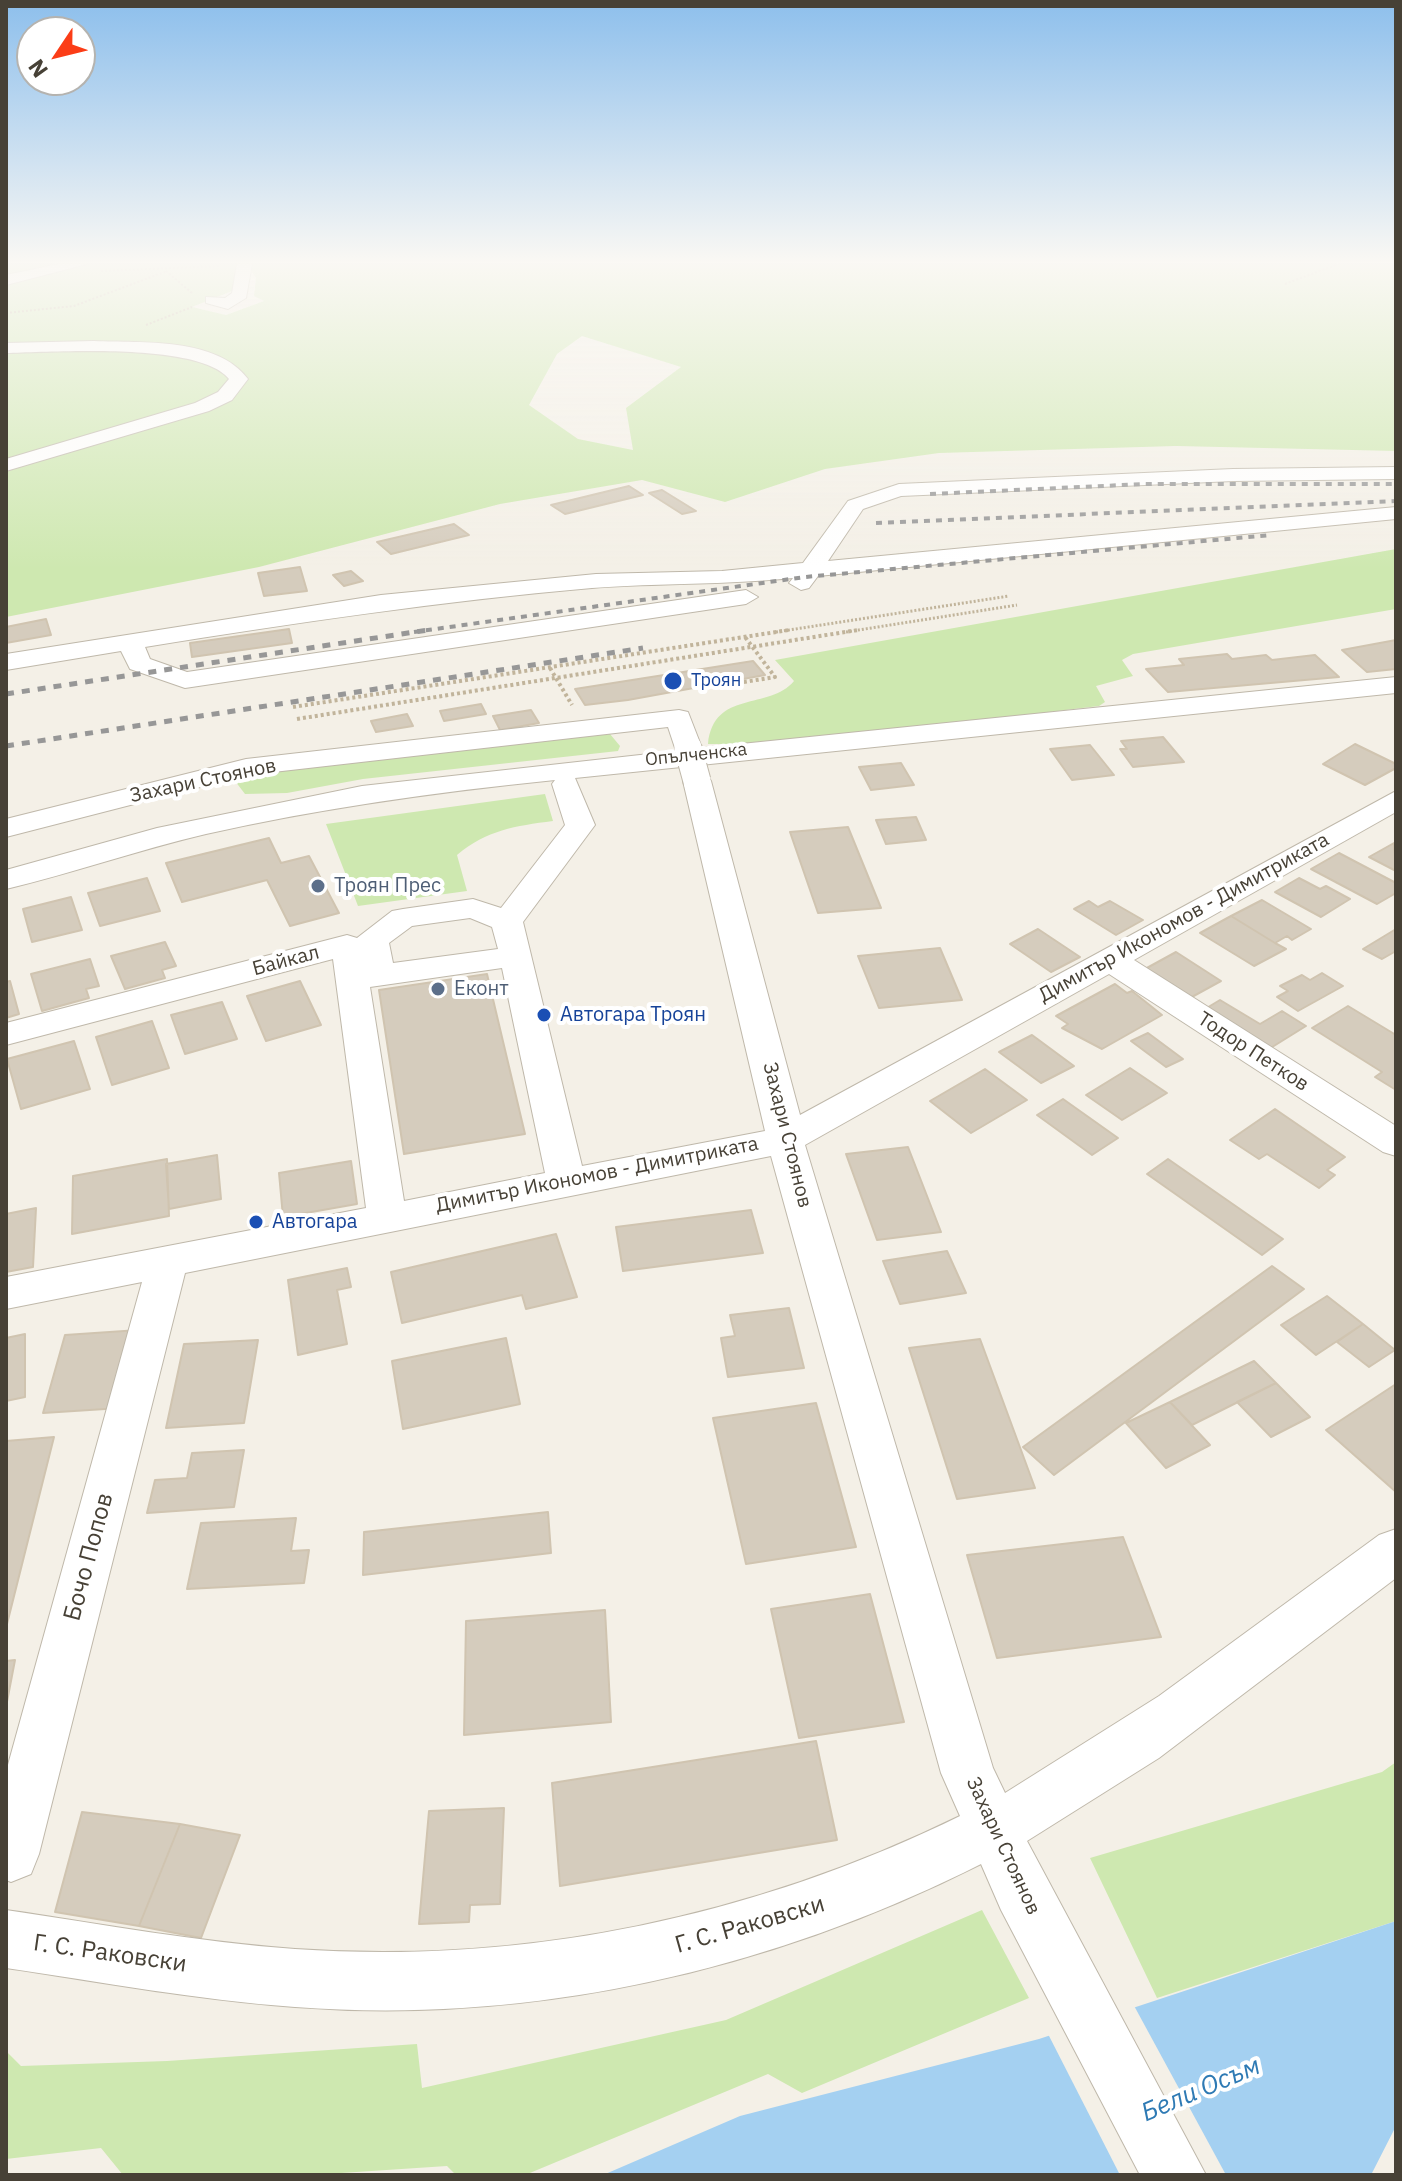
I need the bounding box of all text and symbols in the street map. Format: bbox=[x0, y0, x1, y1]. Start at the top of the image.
north arrow bbox=[16, 16, 96, 96]
text: N bbox=[21, 54, 54, 84]
marker: Троян bbox=[662, 670, 684, 692]
place label: Троян bbox=[691, 670, 741, 692]
street label: Опълченска bbox=[644, 739, 748, 771]
street label: Захари Стоянов bbox=[128, 754, 278, 808]
street label: Димитър Икономов - Димитриката bbox=[1035, 828, 1333, 1008]
place label: Троян Прес bbox=[334, 874, 441, 898]
marker: Троян Прес bbox=[309, 877, 327, 895]
street label: Байкал bbox=[250, 941, 322, 981]
place label: Еконт bbox=[454, 977, 509, 1001]
marker: Еконт bbox=[429, 980, 447, 998]
place label: Автогара Троян bbox=[560, 1003, 706, 1027]
marker: Автогара Троян bbox=[535, 1006, 553, 1024]
street label: Тодор Петков bbox=[1193, 1007, 1313, 1097]
street label: Захари Стоянов bbox=[757, 1060, 817, 1210]
street label: Димитър Икономов - Димитриката bbox=[434, 1132, 760, 1218]
place label: Автогара bbox=[272, 1210, 357, 1234]
marker: Автогара bbox=[247, 1213, 265, 1231]
street label: Бочо Попов bbox=[58, 1490, 120, 1624]
street label: Захари Стоянов bbox=[961, 1773, 1045, 1919]
street label: Г. С. Раковски bbox=[672, 1890, 828, 1960]
street label: Г. С. Раковски bbox=[32, 1929, 188, 1979]
water label: Бели Осъм bbox=[1137, 2051, 1265, 2129]

